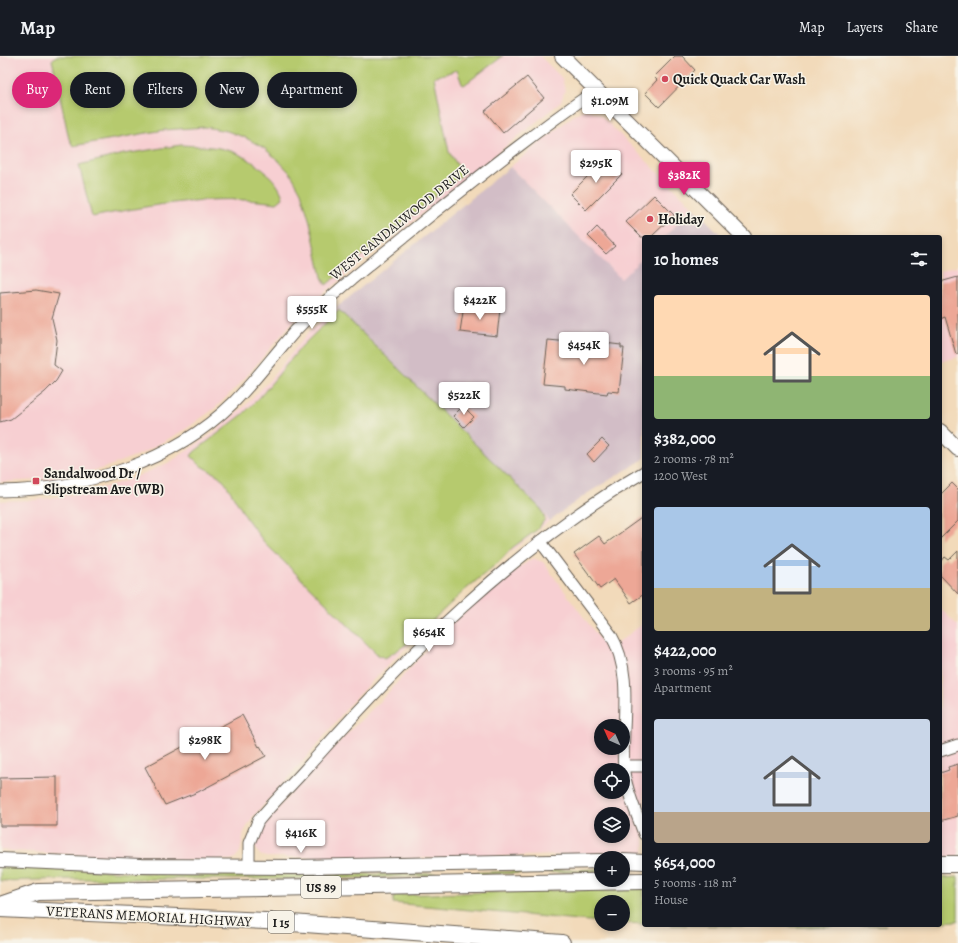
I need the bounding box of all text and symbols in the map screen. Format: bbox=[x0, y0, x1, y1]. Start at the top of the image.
text: Map bbox=[20, 15, 55, 41]
text: Map bbox=[799, 18, 825, 37]
text: Layers bbox=[847, 18, 883, 37]
text: Share bbox=[905, 18, 938, 37]
place label: Quick Quack Car Wash bbox=[673, 70, 806, 89]
chip: Buy bbox=[12, 72, 62, 108]
chip: Rent bbox=[70, 72, 125, 108]
chip: Filters bbox=[133, 72, 197, 108]
chip: New bbox=[205, 72, 259, 108]
chip: Apartment bbox=[267, 72, 357, 108]
marker: Quick Quack Car Wash bbox=[660, 74, 670, 84]
pin: $1.09M bbox=[577, 88, 643, 122]
text: $1.09M bbox=[591, 92, 629, 109]
pin: $295K bbox=[568, 150, 624, 184]
text: $295K bbox=[580, 154, 612, 171]
street label: WEST SANDALWOOD DRIVE bbox=[325, 160, 473, 285]
pin: $382K bbox=[656, 162, 712, 196]
text: $382K bbox=[668, 166, 700, 183]
place label: Holiday bbox=[658, 210, 704, 229]
marker: Holiday bbox=[645, 214, 655, 224]
text: 10 homes bbox=[654, 248, 719, 271]
icon: filters bbox=[908, 248, 930, 270]
pin: $422K bbox=[452, 287, 508, 321]
text: $422K bbox=[463, 291, 497, 308]
pin: $555K bbox=[284, 296, 340, 330]
text: $555K bbox=[296, 300, 328, 317]
icon: home bbox=[756, 321, 828, 393]
pin: $454K bbox=[556, 332, 612, 366]
text: $454K bbox=[568, 336, 600, 353]
pin: $522K bbox=[436, 382, 492, 416]
text: $522K bbox=[448, 386, 480, 403]
text: $382,000 bbox=[654, 427, 716, 450]
text: 2 rooms · 78 m² bbox=[654, 450, 734, 467]
place label: Sandalwood Dr / Slipstream Ave (WB) bbox=[44, 464, 164, 499]
text: 1200 West bbox=[654, 467, 708, 484]
marker: Sandalwood Dr / Slipstream Ave (WB) bbox=[31, 476, 41, 486]
icon: home bbox=[756, 533, 828, 605]
pin: $654K bbox=[401, 619, 457, 653]
text: $654K bbox=[413, 623, 445, 640]
text: $422,000 bbox=[654, 639, 717, 662]
text: 3 rooms · 95 m² bbox=[654, 662, 733, 679]
text: Apartment bbox=[654, 679, 712, 696]
north arrow bbox=[594, 719, 630, 755]
map controls bbox=[594, 719, 630, 931]
pin: $298K bbox=[177, 727, 233, 761]
text: $298K bbox=[188, 731, 222, 748]
icon: home bbox=[756, 745, 828, 817]
button: locate bbox=[594, 763, 630, 799]
button: layers bbox=[594, 807, 630, 843]
pin: $416K bbox=[273, 820, 329, 854]
text: $416K bbox=[285, 824, 317, 841]
button: + bbox=[594, 851, 630, 887]
text: $654,000 bbox=[654, 851, 715, 874]
text: 5 rooms · 118 m² bbox=[654, 874, 737, 891]
road number: US 89 bbox=[301, 876, 341, 898]
text: House bbox=[654, 891, 688, 908]
button: − bbox=[594, 895, 630, 931]
street label: VETERANS MEMORIAL HIGHWAY bbox=[45, 902, 253, 931]
road number: I 15 bbox=[268, 911, 294, 933]

